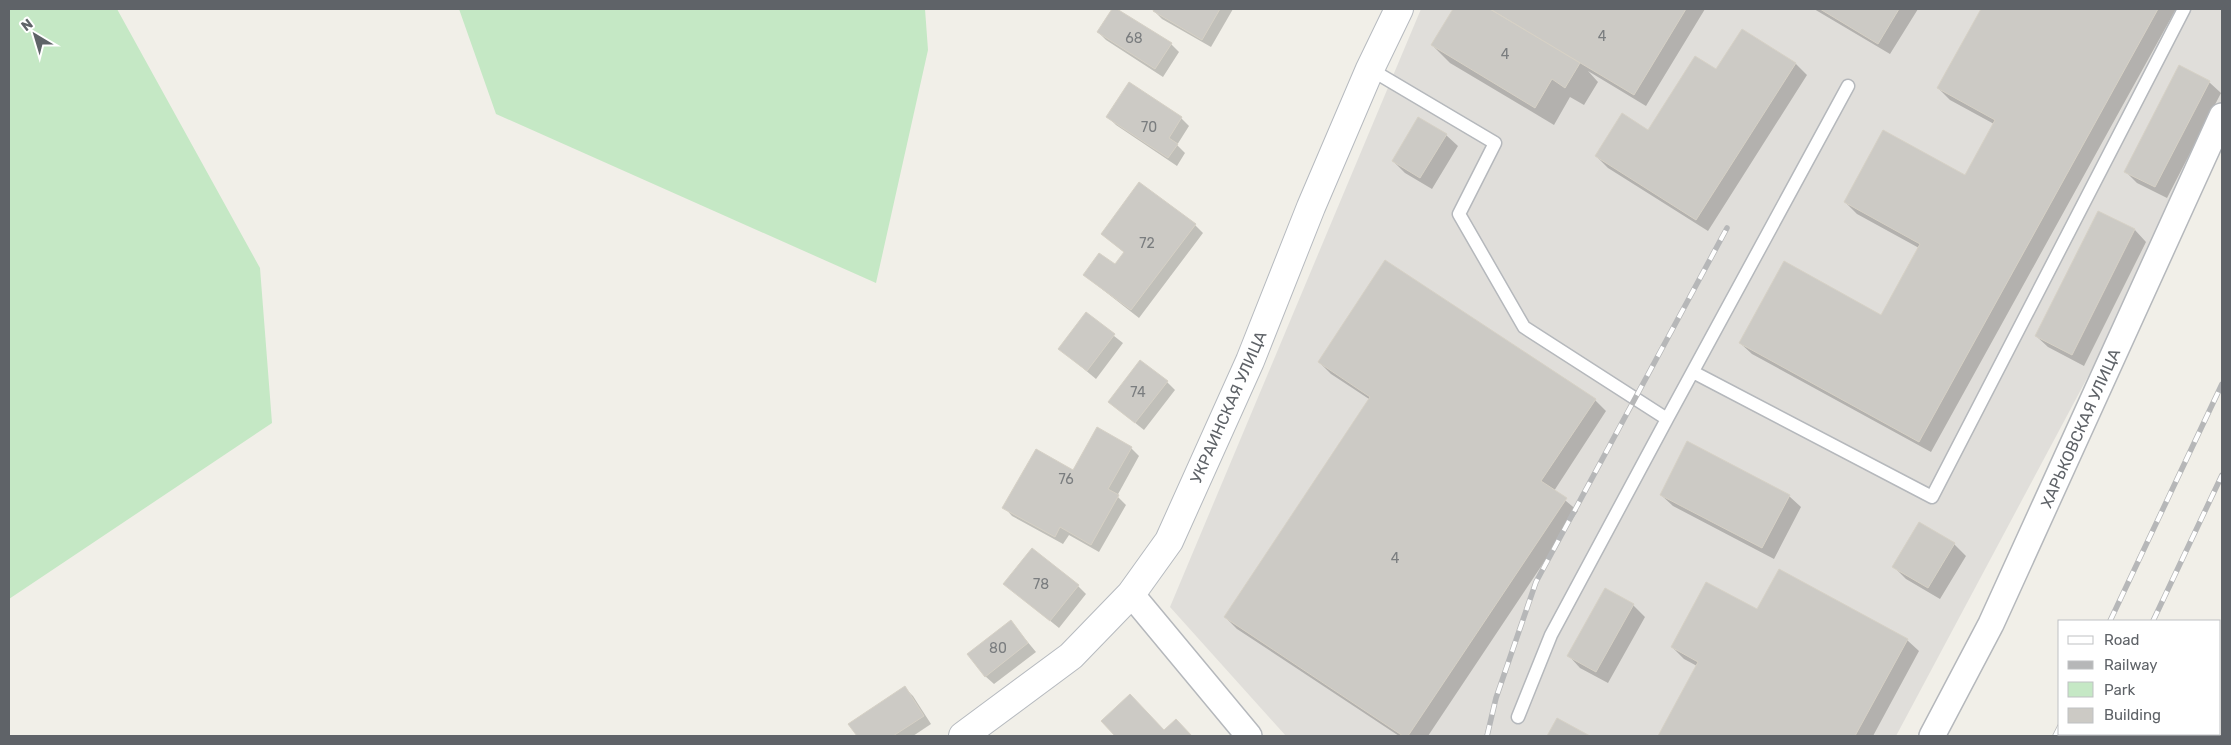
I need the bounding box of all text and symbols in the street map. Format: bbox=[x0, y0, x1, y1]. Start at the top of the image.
north arrow bbox=[10, 10, 60, 60]
text: N bbox=[18, 15, 37, 35]
house number: 4 bbox=[1598, 28, 1607, 45]
house number: 68 bbox=[1125, 30, 1143, 47]
house number: 4 bbox=[1501, 46, 1510, 63]
house number: 70 bbox=[1141, 119, 1157, 136]
house number: 72 bbox=[1139, 235, 1155, 252]
street label: УКРАИНСКАЯ УЛИЦА bbox=[1186, 328, 1271, 486]
street label: ХАРЬКОВСКАЯ УЛИЦА bbox=[2037, 345, 2124, 511]
house number: 74 bbox=[1130, 384, 1146, 401]
house number: 76 bbox=[1058, 471, 1074, 488]
house number: 4 bbox=[1391, 550, 1400, 567]
house number: 78 bbox=[1033, 576, 1049, 593]
legend bbox=[2058, 620, 2221, 735]
text: Road bbox=[2104, 631, 2140, 649]
house number: 80 bbox=[989, 640, 1007, 657]
text: Railway bbox=[2104, 656, 2158, 674]
text: Park bbox=[2104, 681, 2135, 699]
text: Building bbox=[2104, 706, 2161, 724]

